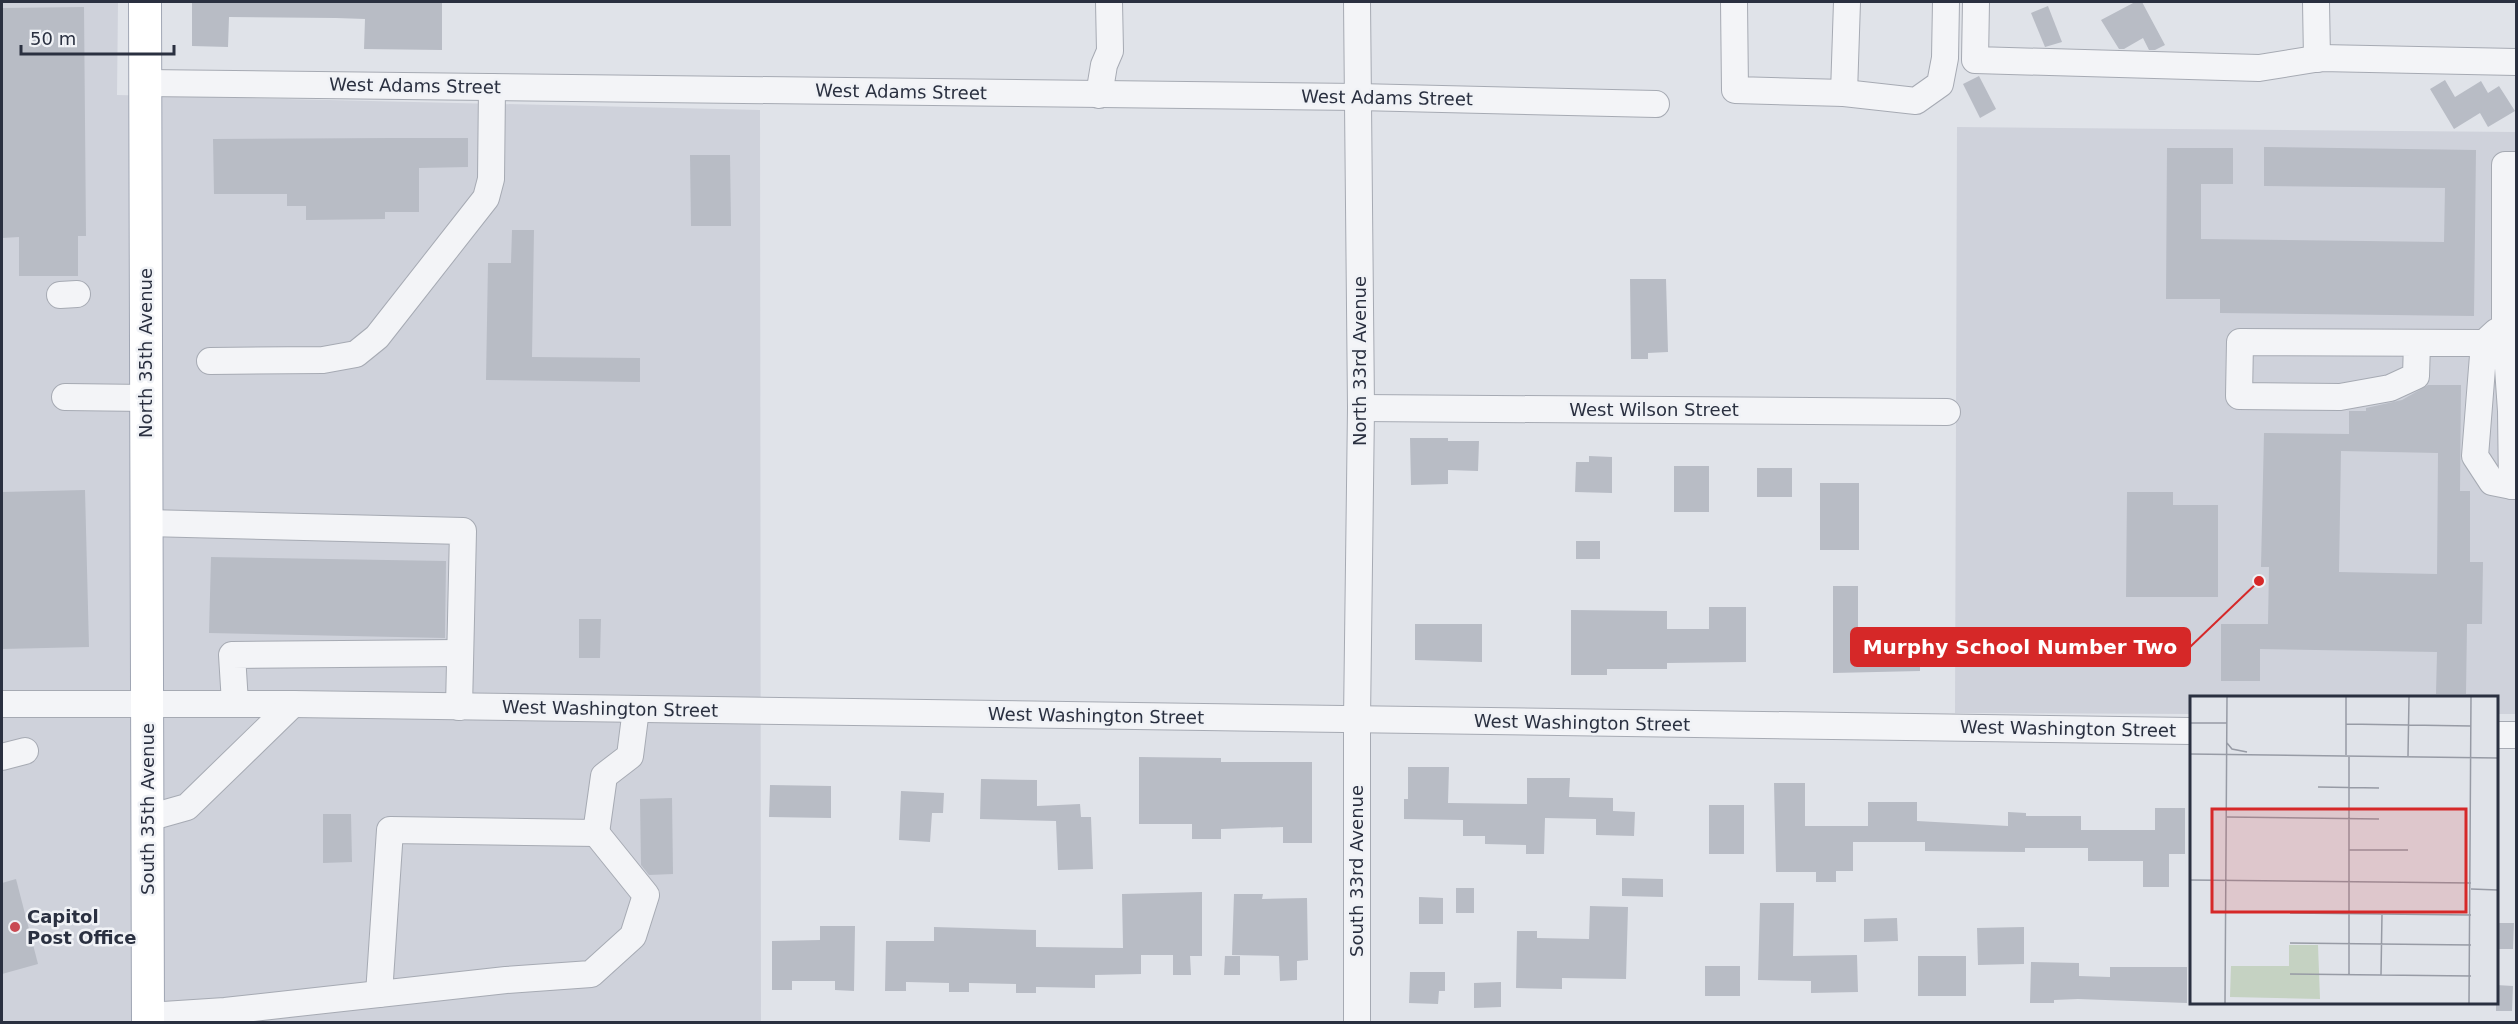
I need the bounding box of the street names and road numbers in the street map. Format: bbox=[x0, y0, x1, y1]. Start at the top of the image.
street label: West Adams Street bbox=[329, 74, 501, 97]
street label: West Adams Street bbox=[815, 80, 987, 103]
street label: West Adams Street bbox=[1301, 86, 1473, 109]
street label: North 35th Avenue bbox=[135, 268, 156, 438]
street label: North 33rd Avenue bbox=[1349, 276, 1370, 446]
street label: West Wilson Street bbox=[1569, 399, 1739, 420]
street label: West Washington Street bbox=[502, 696, 718, 721]
street label: West Washington Street bbox=[988, 703, 1204, 728]
street label: West Washington Street bbox=[1474, 710, 1690, 735]
street label: West Washington Street bbox=[1960, 716, 2176, 741]
street label: South 35th Avenue bbox=[137, 723, 158, 895]
street label: South 33rd Avenue bbox=[1346, 785, 1367, 957]

